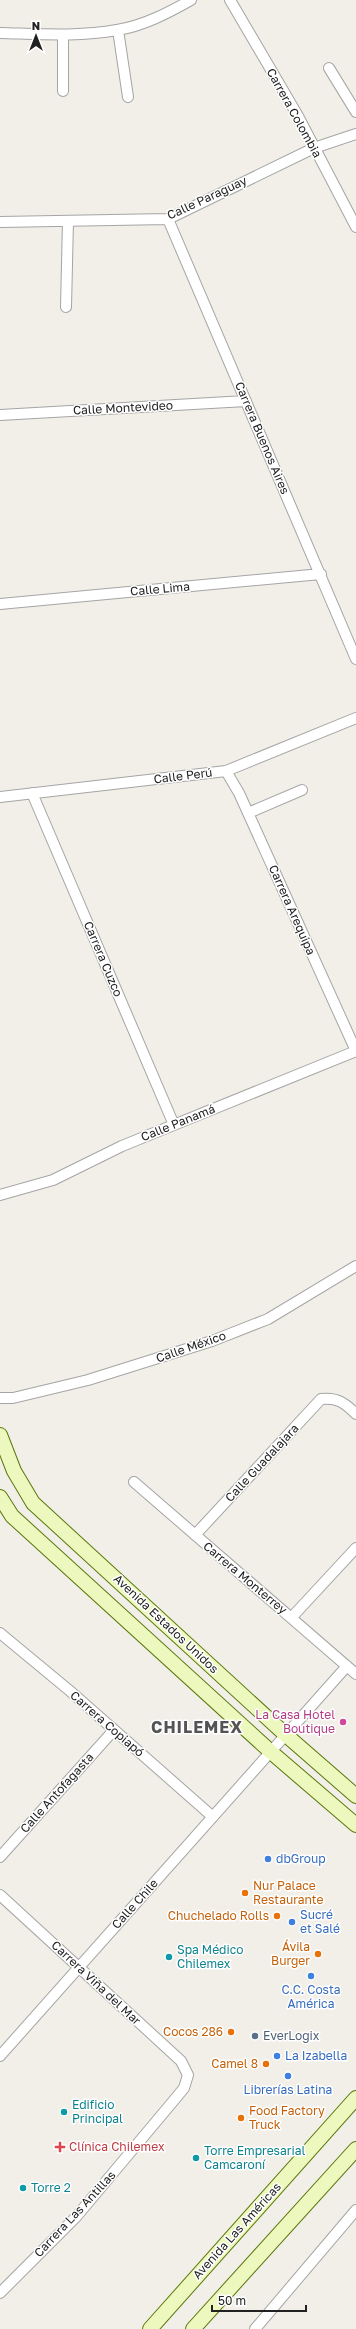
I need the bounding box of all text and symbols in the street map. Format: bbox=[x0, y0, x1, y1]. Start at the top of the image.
north arrow bbox=[16, 16, 56, 56]
text: N bbox=[32, 19, 40, 32]
street label: Carrera Colombia bbox=[264, 65, 325, 160]
street label: Calle Paraguay bbox=[165, 172, 249, 223]
street label: Carrera Buenos Aires bbox=[232, 379, 293, 496]
street label: Calle Montevideo bbox=[73, 397, 173, 418]
street label: Calle Lima bbox=[129, 578, 190, 599]
street label: Calle Perú bbox=[153, 764, 213, 787]
street label: Carrera Arequipa bbox=[266, 862, 319, 957]
street label: Carrera Cuzco bbox=[81, 919, 126, 999]
street label: Calle Panamá bbox=[139, 1101, 217, 1144]
street label: Calle México bbox=[154, 1328, 228, 1366]
street label: Calle Guadalajara bbox=[222, 1421, 302, 1505]
street label: Carrera Monterrey bbox=[200, 1538, 290, 1617]
street label: Avenida Estados Unidos bbox=[111, 1571, 222, 1676]
street label: Carrera Copiapó bbox=[67, 1688, 147, 1760]
place label: La Casa Hotel Boutique bbox=[255, 1707, 335, 1736]
district label: CHILEMEX bbox=[151, 1717, 243, 1737]
marker: La Casa Hotel Boutique bbox=[338, 1717, 348, 1727]
street label: Calle Antofagasta bbox=[17, 1749, 97, 1836]
place label: dbGroup bbox=[276, 1851, 326, 1866]
marker: dbGroup bbox=[263, 1854, 273, 1864]
street label: Calle Chile bbox=[108, 1876, 161, 1932]
place label: Nur Palace Restaurante bbox=[253, 1878, 324, 1907]
marker: Nur Palace Restaurante bbox=[240, 1888, 250, 1898]
place label: Sucré et Salé bbox=[300, 1907, 340, 1936]
place label: Chuchelado Rolls bbox=[168, 1908, 269, 1923]
marker: Chuchelado Rolls bbox=[272, 1911, 282, 1921]
marker: Sucré et Salé bbox=[287, 1917, 297, 1927]
street label: Carrera Viña del Mar bbox=[48, 1937, 144, 2028]
place label: Ávila Burger bbox=[271, 1939, 310, 1968]
place label: Spa Médico Chilemex bbox=[177, 1942, 243, 1971]
marker: Ávila Burger bbox=[313, 1949, 323, 1959]
marker: Spa Médico Chilemex bbox=[164, 1952, 174, 1962]
marker: C.C. Costa América bbox=[306, 1971, 316, 1981]
place label: C.C. Costa América bbox=[281, 1982, 341, 2011]
place label: Cocos 286 bbox=[163, 2024, 223, 2039]
marker: Cocos 286 bbox=[226, 2027, 236, 2037]
place label: EverLogix bbox=[263, 2028, 320, 2043]
marker: EverLogix bbox=[250, 2031, 260, 2041]
place label: La Izabella bbox=[285, 2048, 347, 2063]
marker: La Izabella bbox=[272, 2051, 282, 2061]
place label: Camel 8 bbox=[211, 2056, 258, 2071]
marker: Camel 8 bbox=[261, 2059, 271, 2069]
marker: Librerías Latina bbox=[283, 2071, 293, 2081]
place label: Librerías Latina bbox=[244, 2082, 332, 2097]
place label: Edificio Principal bbox=[72, 2097, 123, 2126]
place label: Food Factory Truck bbox=[249, 2103, 325, 2132]
marker: Edificio Principal bbox=[59, 2107, 69, 2117]
marker: Food Factory Truck bbox=[236, 2113, 246, 2123]
place label: Clínica Chilemex bbox=[69, 2139, 165, 2154]
marker: Clínica Chilemex bbox=[54, 2141, 66, 2153]
place label: Torre Empresarial Camcaroní bbox=[204, 2143, 305, 2172]
marker: Torre Empresarial Camcaroní bbox=[191, 2153, 201, 2163]
street label: Carrera Las Antillas bbox=[31, 2167, 119, 2260]
street label: Avenida Las Américas bbox=[189, 2179, 284, 2282]
place label: Torre 2 bbox=[31, 2180, 71, 2195]
marker: Torre 2 bbox=[18, 2183, 28, 2193]
scale bar bbox=[212, 2287, 306, 2313]
text: 50 m bbox=[218, 2293, 246, 2308]

